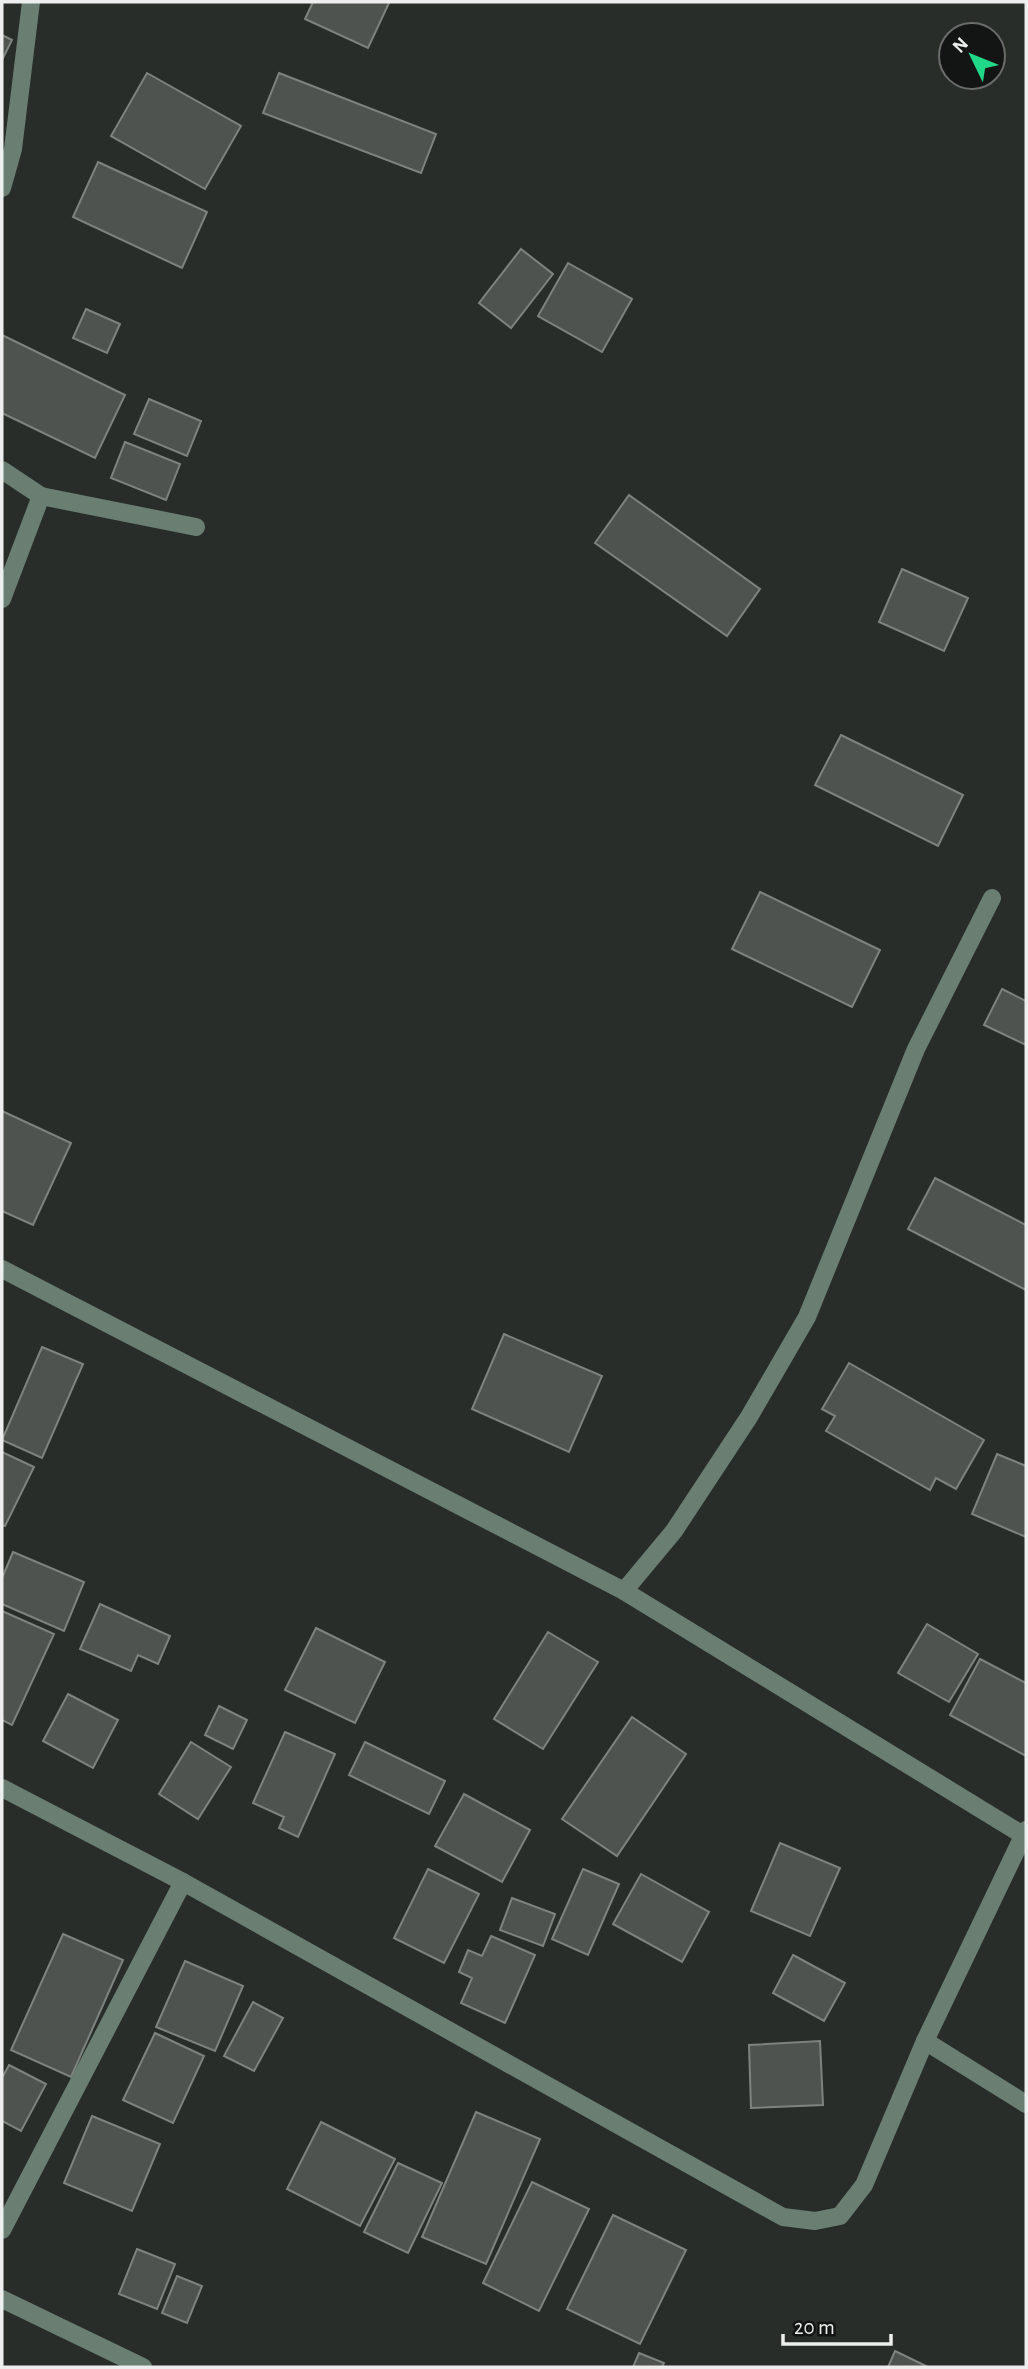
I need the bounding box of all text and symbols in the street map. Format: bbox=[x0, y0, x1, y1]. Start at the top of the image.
north arrow bbox=[937, 21, 1007, 91]
text: N bbox=[949, 34, 972, 57]
scale bar bbox=[783, 2302, 892, 2346]
text: 20 m bbox=[794, 2317, 835, 2338]

